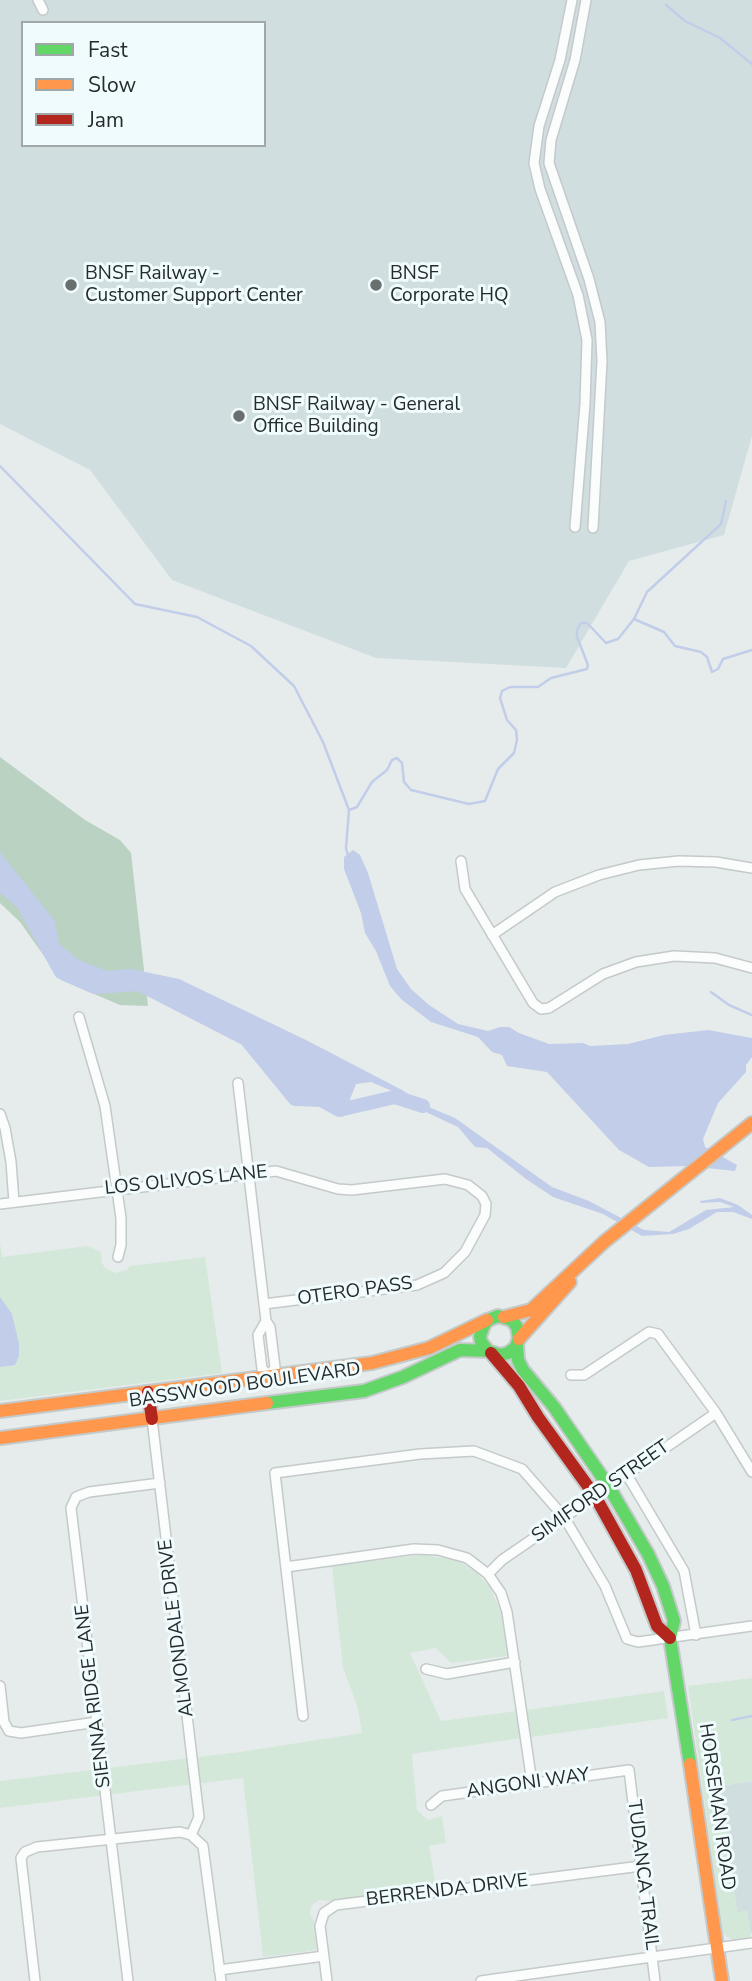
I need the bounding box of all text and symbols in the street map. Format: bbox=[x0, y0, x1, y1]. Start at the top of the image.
legend bbox=[21, 21, 266, 147]
text: Fast bbox=[88, 36, 128, 64]
text: Slow bbox=[88, 71, 136, 99]
text: Jam bbox=[88, 106, 124, 134]
place label: BNSF Railway - Customer Support Center bbox=[85, 263, 303, 307]
place label: BNSF Corporate HQ bbox=[390, 263, 508, 307]
marker: BNSF Railway - Customer Support Center bbox=[63, 277, 79, 293]
marker: BNSF Corporate HQ bbox=[368, 277, 384, 293]
place label: BNSF Railway - General Office Building bbox=[253, 394, 460, 438]
marker: BNSF Railway - General Office Building bbox=[231, 408, 247, 424]
street label: LOS OLIVOS LANE bbox=[104, 1161, 268, 1201]
street label: OTERO PASS bbox=[296, 1273, 414, 1311]
street label: BASSWOOD BOULEVARD bbox=[128, 1358, 362, 1414]
street label: SIMIFORD STREET bbox=[528, 1436, 674, 1548]
street label: ALMONDALE DRIVE bbox=[155, 1538, 199, 1718]
street label: SIENNA RIDGE LANE bbox=[71, 1603, 117, 1789]
street label: HORSEMAN ROAD bbox=[693, 1722, 739, 1892]
street label: ANGONI WAY bbox=[465, 1764, 591, 1804]
street label: TUDANCA TRAIL bbox=[621, 1799, 663, 1951]
street label: BERRENDA DRIVE bbox=[365, 1870, 529, 1912]

